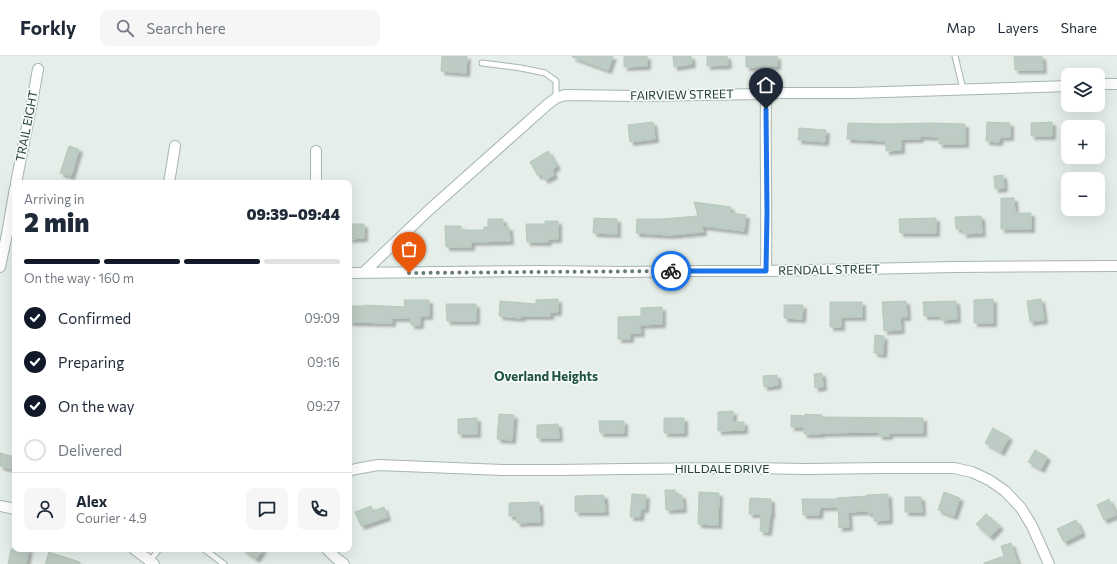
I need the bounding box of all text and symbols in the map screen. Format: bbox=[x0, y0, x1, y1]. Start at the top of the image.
search box bbox=[100, 10, 380, 46]
text: Forkly bbox=[20, 16, 76, 39]
icon: search bbox=[114, 17, 136, 39]
text: Search here bbox=[146, 19, 226, 37]
text: Map bbox=[947, 19, 975, 36]
text: Layers bbox=[997, 19, 1039, 36]
text: Share bbox=[1061, 19, 1097, 36]
pin bbox=[749, 68, 783, 109]
map controls bbox=[1061, 68, 1105, 216]
button: layers bbox=[1061, 68, 1105, 112]
icon: home bbox=[755, 74, 777, 96]
street label: FAIRVIEW STREET bbox=[630, 86, 734, 102]
street label: TRAIL EIGHT bbox=[12, 89, 40, 163]
button: + bbox=[1061, 120, 1105, 164]
button: − bbox=[1061, 172, 1105, 216]
text: Arriving in bbox=[24, 191, 84, 207]
text: 09:39–09:44 bbox=[247, 205, 340, 223]
text: 2 min bbox=[24, 206, 89, 237]
pin bbox=[392, 232, 426, 273]
icon: bag bbox=[398, 238, 420, 260]
courier bbox=[651, 251, 691, 291]
icon: bike bbox=[660, 260, 682, 282]
street label: RENDALL STREET bbox=[778, 261, 880, 277]
text: On the way · 160 m bbox=[24, 270, 134, 286]
icon: check bbox=[24, 307, 46, 329]
text: Confirmed bbox=[58, 309, 131, 327]
text: 09:09 bbox=[304, 310, 340, 326]
icon: check bbox=[24, 351, 46, 373]
text: Preparing bbox=[58, 353, 124, 371]
text: 09:16 bbox=[307, 354, 340, 370]
district label: Overland Heights bbox=[494, 368, 598, 384]
icon: check bbox=[24, 395, 46, 417]
text: On the way bbox=[58, 397, 135, 415]
text: 09:27 bbox=[307, 398, 340, 414]
text: Delivered bbox=[58, 441, 122, 459]
street label: HILLDALE DRIVE bbox=[675, 461, 769, 475]
button: person bbox=[24, 488, 66, 530]
button: chat bbox=[246, 488, 288, 530]
button: phone bbox=[298, 488, 340, 530]
text: Alex bbox=[76, 492, 107, 510]
text: Courier · 4.9 bbox=[76, 510, 147, 526]

